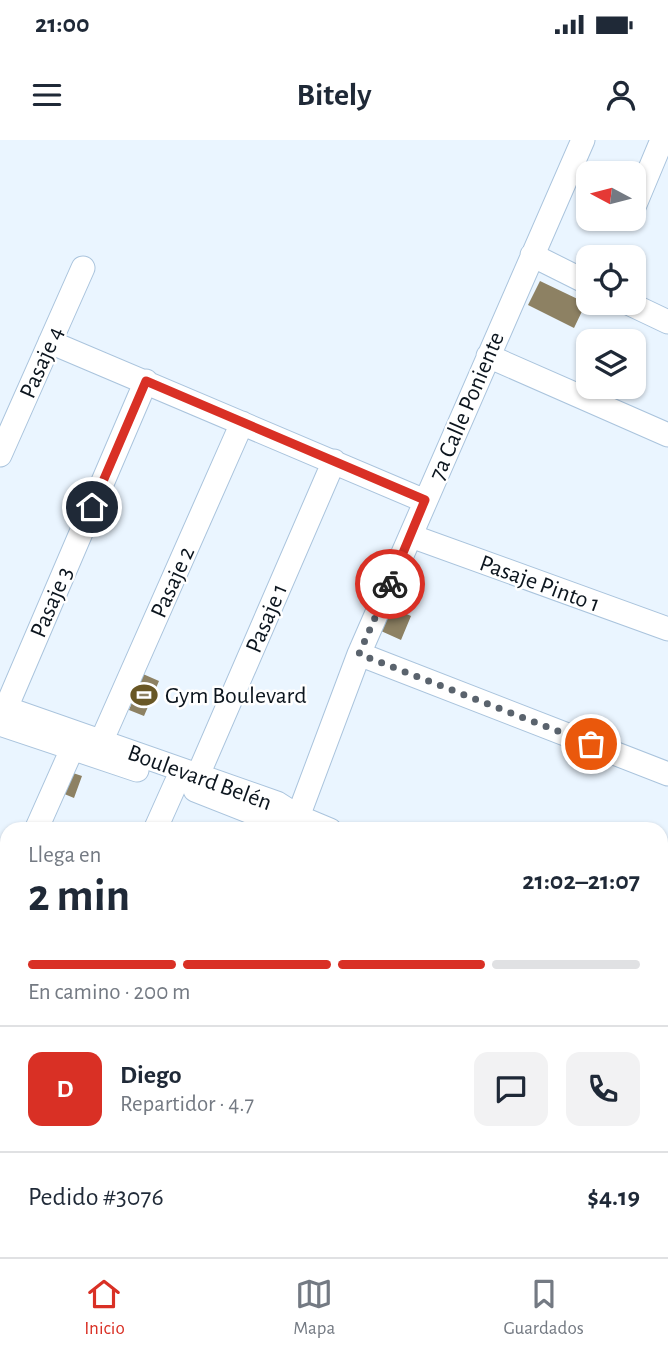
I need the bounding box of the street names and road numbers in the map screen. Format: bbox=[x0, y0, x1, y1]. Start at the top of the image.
street label: Pasaje 4 bbox=[16, 323, 68, 402]
street label: 7a Calle Poniente bbox=[425, 329, 509, 484]
street label: Pasaje 2 bbox=[147, 543, 199, 622]
street label: Pasaje Pinto 1 bbox=[476, 551, 603, 617]
street label: Pasaje 3 bbox=[26, 564, 77, 641]
street label: Pasaje 1 bbox=[242, 580, 292, 656]
street label: Boulevard Belén bbox=[124, 741, 275, 815]

